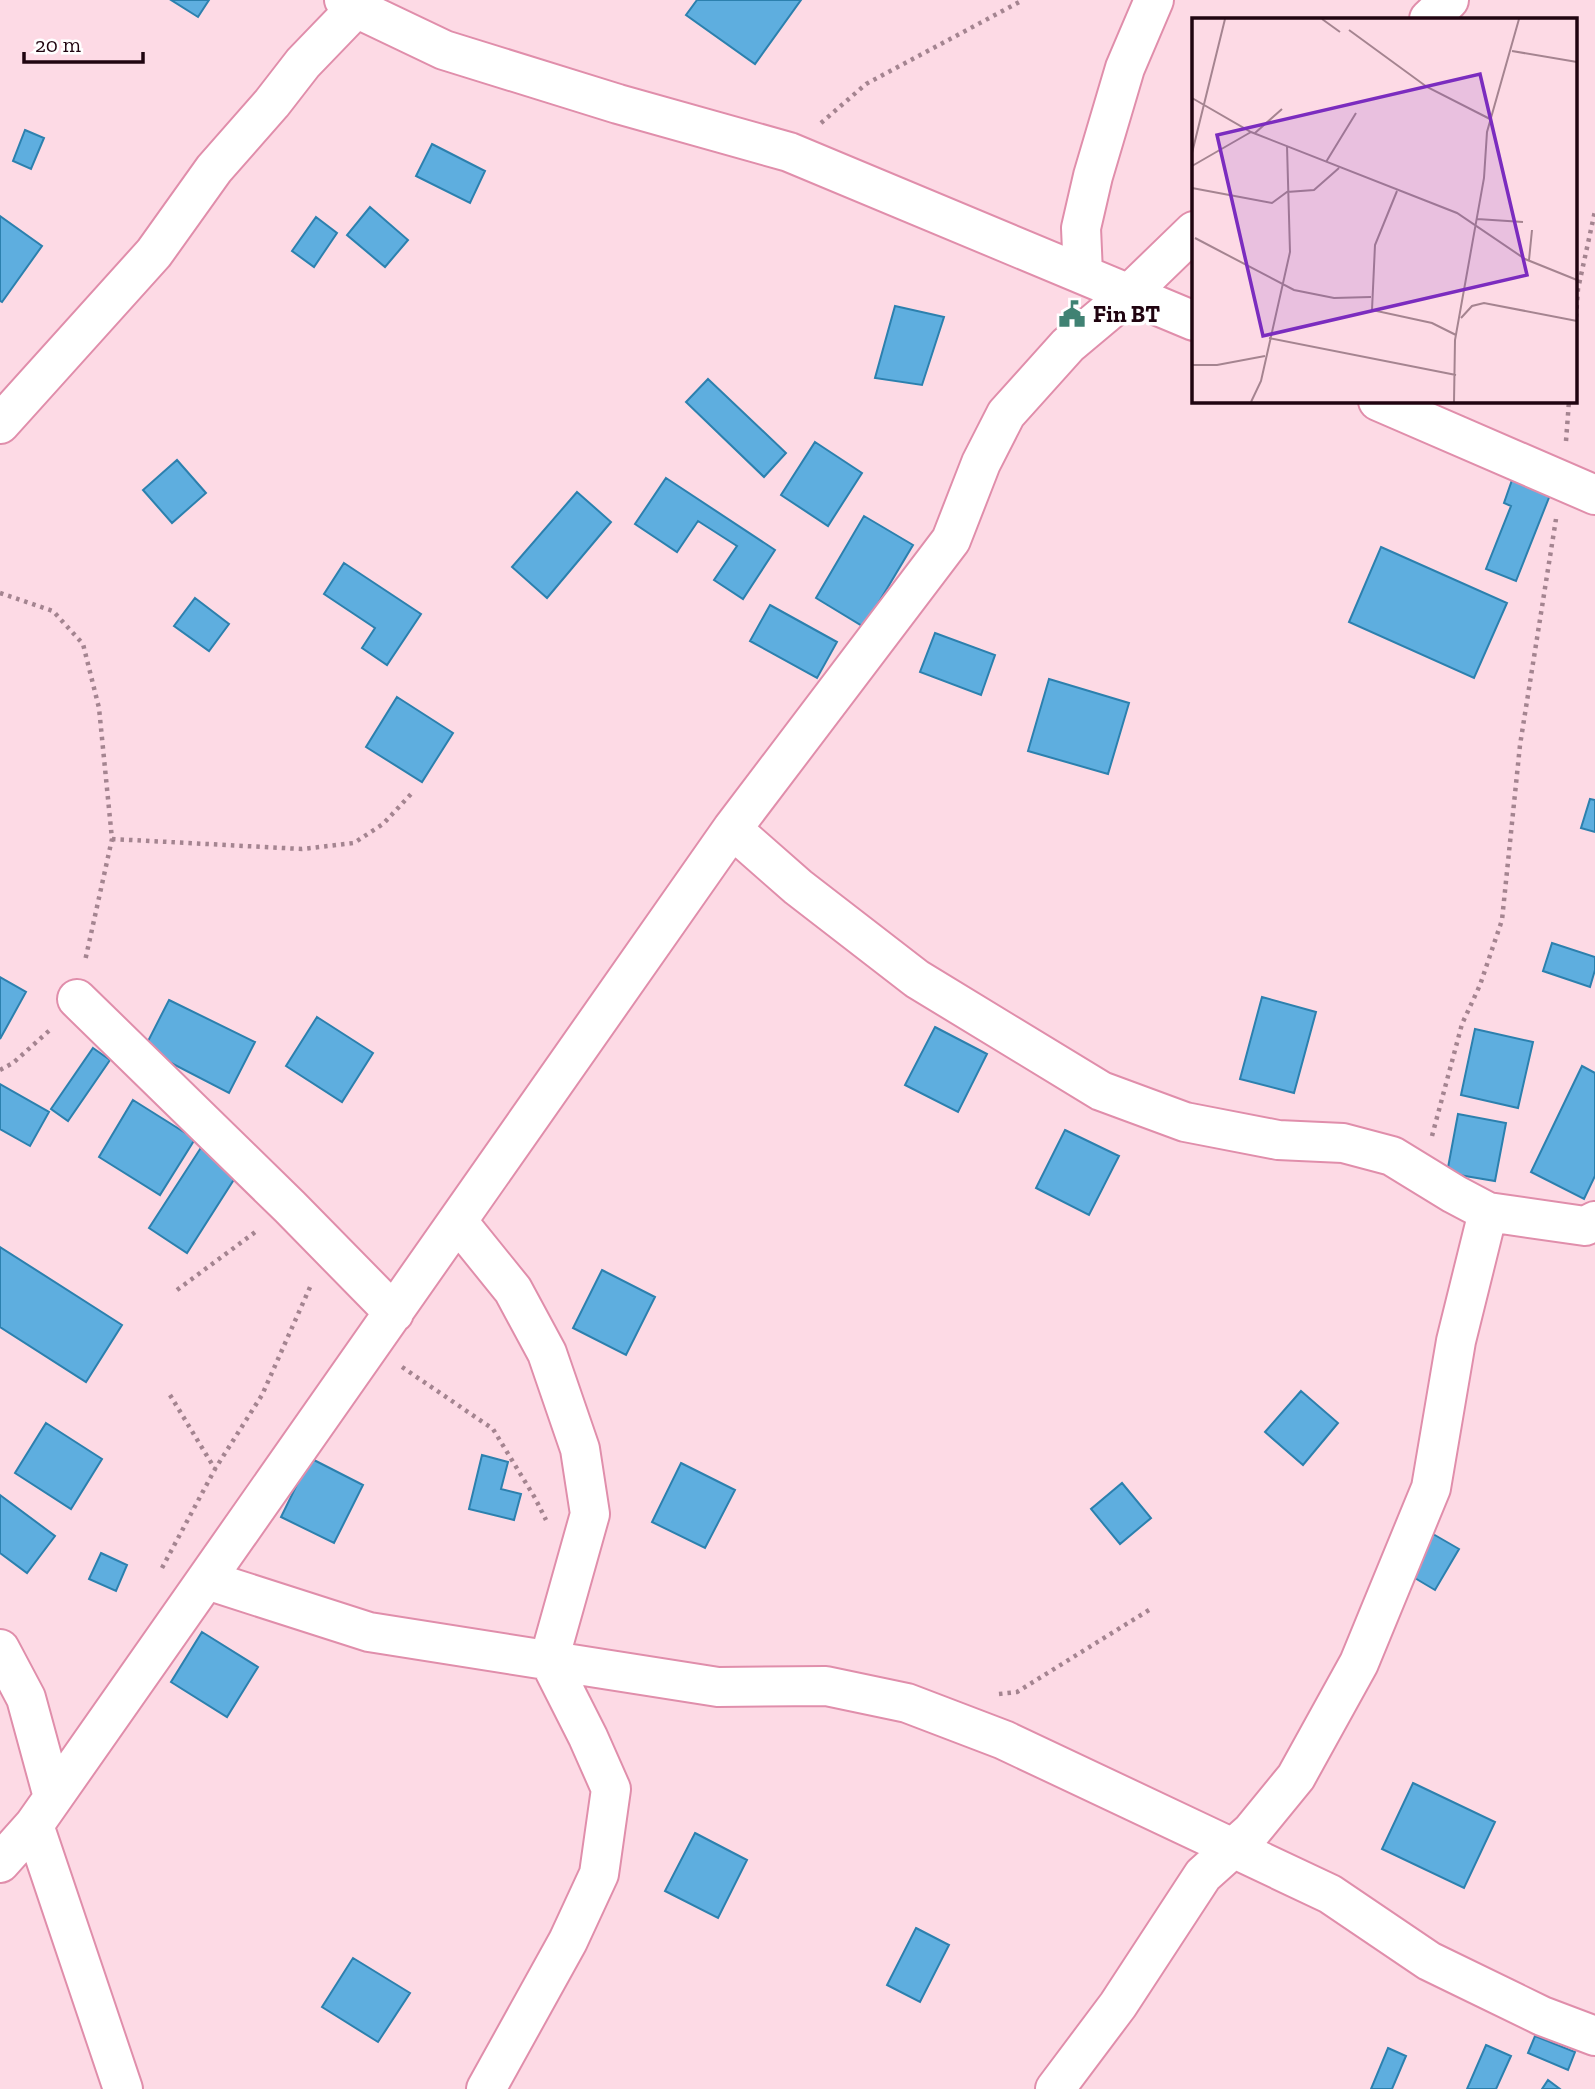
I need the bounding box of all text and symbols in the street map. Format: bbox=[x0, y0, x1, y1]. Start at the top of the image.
inset map bbox=[1192, 18, 1578, 402]
scale bar bbox=[24, 21, 144, 65]
text: 20 m bbox=[35, 32, 81, 57]
public building icon: Fin BT bbox=[1057, 299, 1087, 329]
place label: Fin BT bbox=[1093, 300, 1160, 328]

